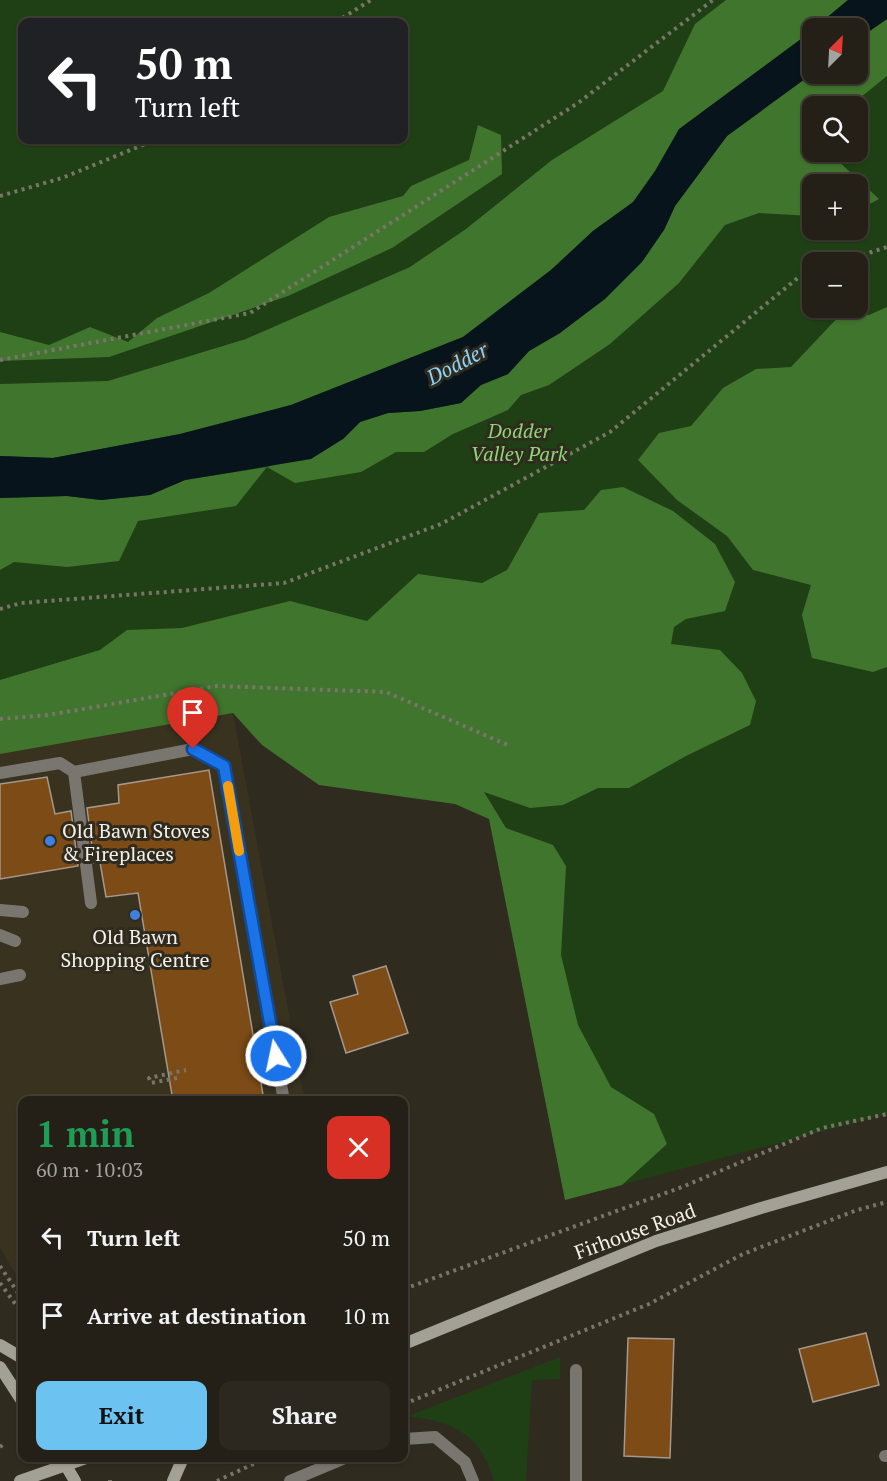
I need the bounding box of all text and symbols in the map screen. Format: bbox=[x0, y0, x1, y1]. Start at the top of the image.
north arrow bbox=[802, 18, 868, 84]
map controls bbox=[802, 18, 868, 318]
text: 50 m bbox=[135, 35, 233, 91]
icon: left bbox=[36, 42, 114, 120]
text: Turn left bbox=[135, 89, 240, 125]
button: search bbox=[802, 96, 868, 162]
button: + bbox=[802, 174, 868, 240]
button: − bbox=[802, 252, 868, 318]
water label: Dodder bbox=[421, 335, 493, 391]
park label: Dodder Valley Park bbox=[471, 417, 568, 467]
pin bbox=[167, 687, 218, 749]
icon: arrive bbox=[176, 696, 209, 729]
place label: Old Bawn Stoves & Fireplaces bbox=[62, 817, 210, 867]
marker: Old Bawn Stoves & Fireplaces bbox=[43, 834, 57, 848]
marker: Old Bawn Shopping Centre bbox=[128, 908, 142, 922]
place label: Old Bawn Shopping Centre bbox=[61, 923, 209, 973]
position arrow bbox=[244, 1024, 308, 1088]
text: 1 min bbox=[36, 1110, 134, 1157]
button: close bbox=[327, 1116, 390, 1179]
text: 60 m · 10:03 bbox=[36, 1156, 143, 1183]
street label: Firhouse Road bbox=[571, 1197, 699, 1265]
icon: left bbox=[36, 1221, 69, 1254]
text: Turn left bbox=[87, 1223, 180, 1252]
text: 50 m bbox=[342, 1223, 390, 1252]
icon: arrive bbox=[36, 1299, 69, 1332]
text: Arrive at destination bbox=[87, 1301, 306, 1330]
text: 10 m bbox=[342, 1301, 390, 1330]
button: Exit bbox=[36, 1381, 207, 1450]
button: Share bbox=[219, 1381, 390, 1450]

